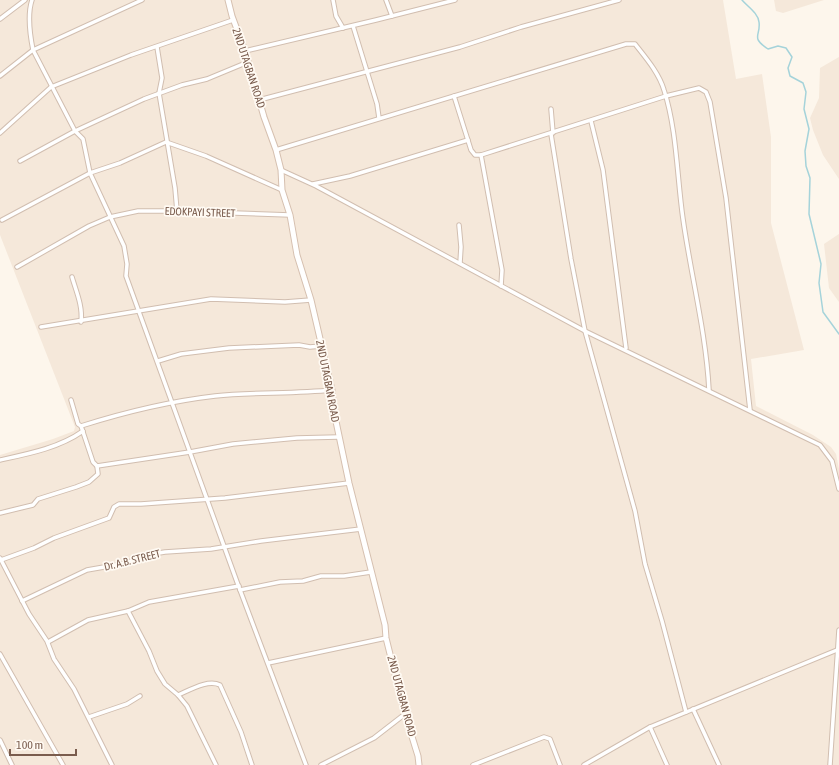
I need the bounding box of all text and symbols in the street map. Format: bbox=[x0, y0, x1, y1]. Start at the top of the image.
street label: 2ND UTAGBAN ROAD bbox=[230, 26, 268, 110]
street label: EDOKPAYI STREET bbox=[164, 205, 236, 219]
street label: 2ND UTAGBAN ROAD bbox=[314, 339, 342, 423]
street label: Dr. A.B. STREET bbox=[103, 547, 162, 573]
street label: 2ND UTAGBAN ROAD bbox=[385, 654, 419, 738]
scale bar bbox=[10, 731, 76, 757]
text: 100 m bbox=[16, 738, 43, 752]

